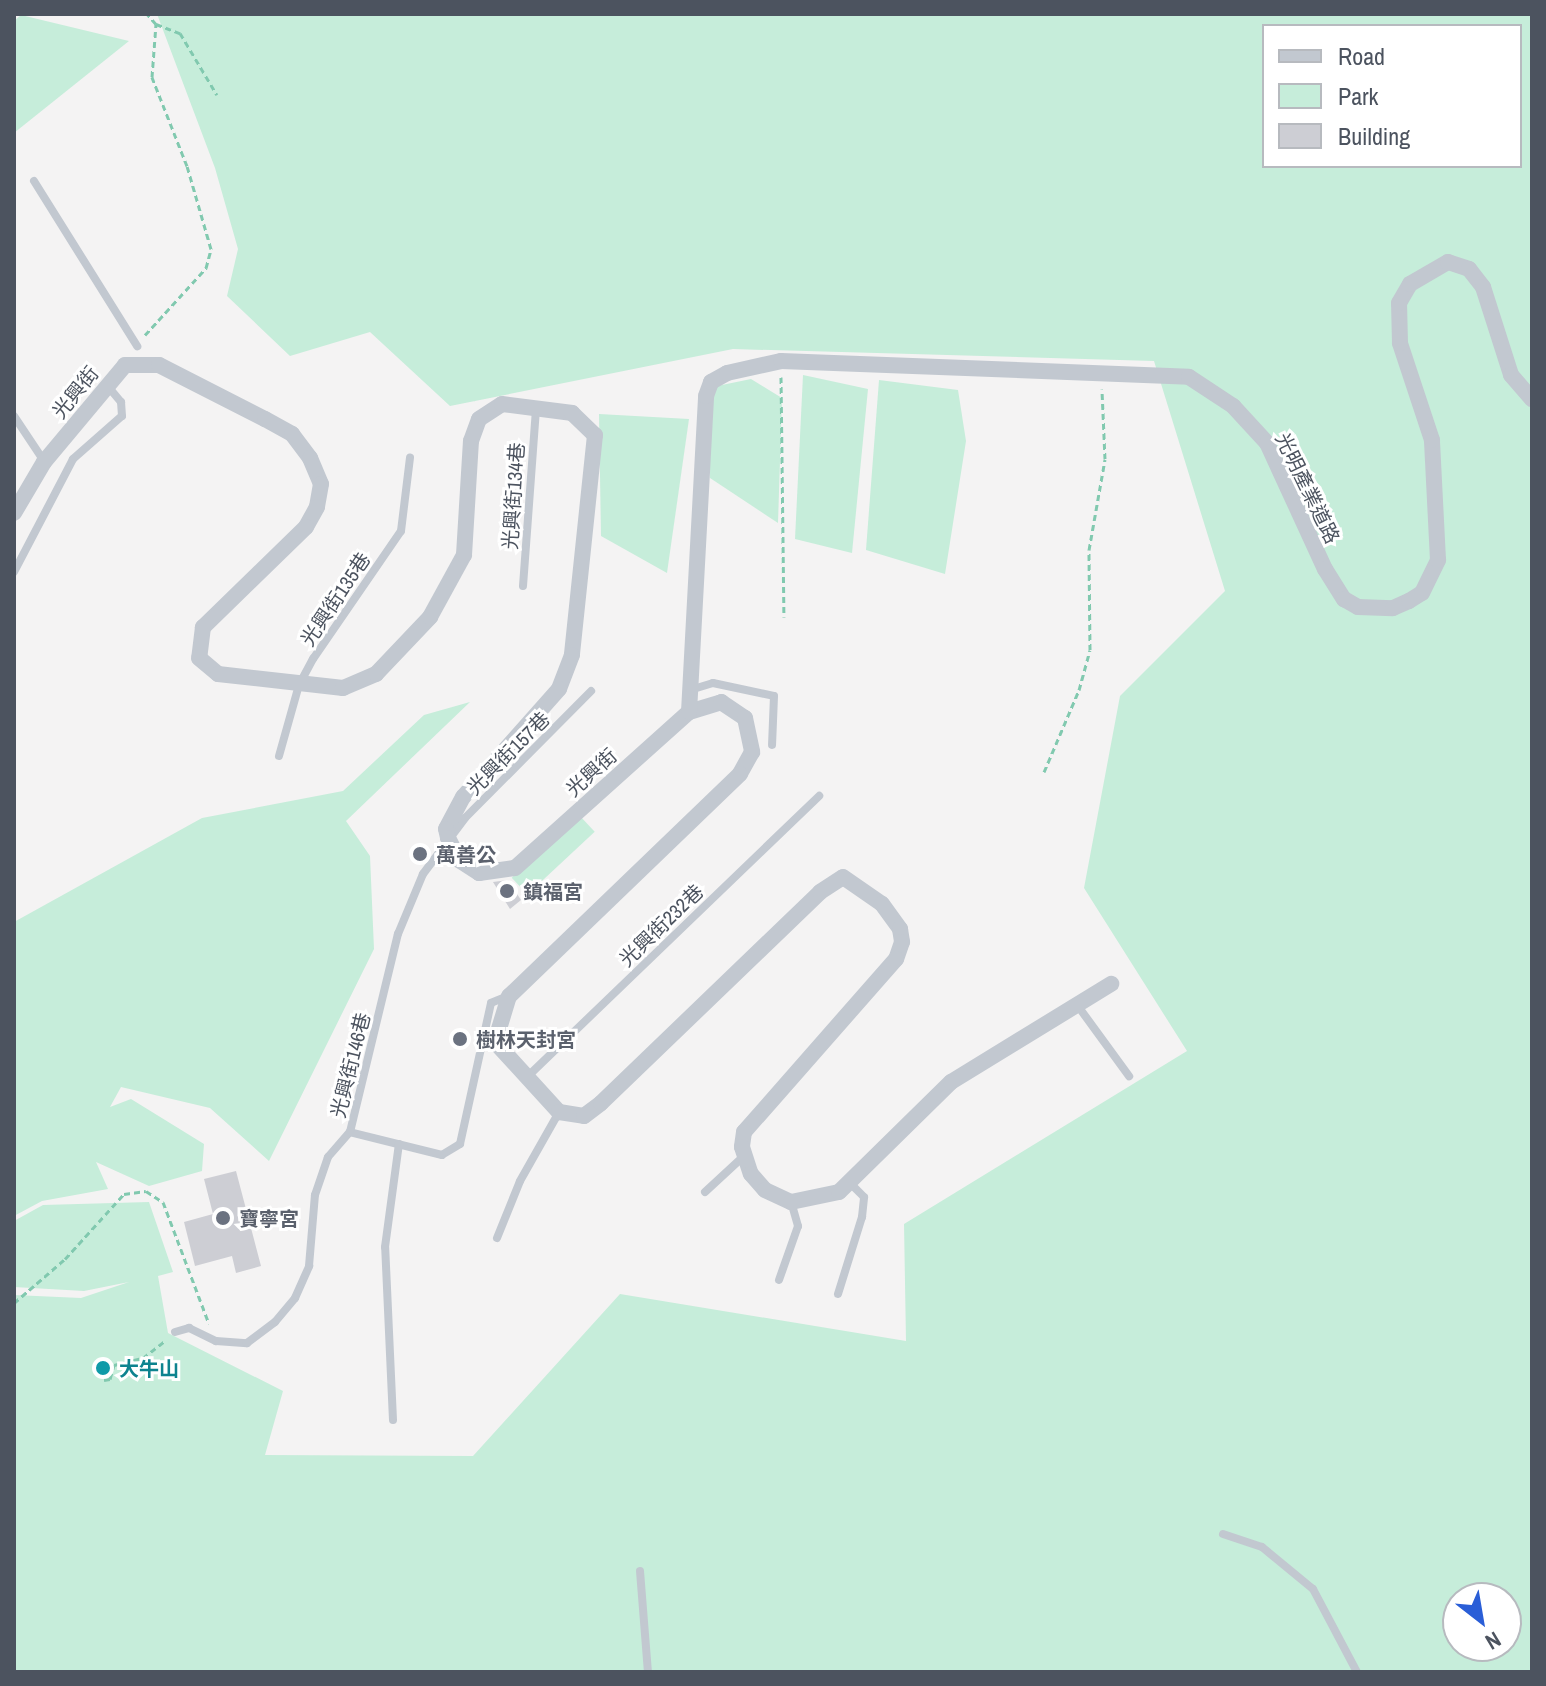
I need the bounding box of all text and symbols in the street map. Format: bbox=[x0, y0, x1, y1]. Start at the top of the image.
legend bbox=[1262, 24, 1522, 168]
text: Road bbox=[1338, 40, 1385, 72]
text: Park bbox=[1338, 80, 1378, 112]
text: Building bbox=[1338, 120, 1410, 152]
street label: 光興街 bbox=[47, 361, 103, 423]
street label: 光明產業道路 bbox=[1271, 429, 1345, 547]
street label: 光興街134巷 bbox=[497, 442, 529, 550]
street label: 光興街135巷 bbox=[295, 548, 375, 650]
street label: 光興街157巷 bbox=[462, 707, 554, 799]
street label: 光興街 bbox=[561, 743, 621, 801]
place label: 萬善公 bbox=[436, 842, 496, 866]
marker: 萬善公 bbox=[411, 845, 429, 863]
place label: 鎮福宮 bbox=[523, 879, 583, 903]
street label: 光興街232巷 bbox=[614, 879, 708, 971]
marker: 鎮福宮 bbox=[498, 882, 516, 900]
street label: 光興街146巷 bbox=[325, 1010, 375, 1120]
place label: 樹林天封宮 bbox=[476, 1027, 576, 1051]
marker: 樹林天封宮 bbox=[451, 1030, 469, 1048]
place label: 寶寧宮 bbox=[239, 1206, 299, 1230]
marker: 寶寧宮 bbox=[214, 1209, 232, 1227]
place label: 大牛山 bbox=[119, 1356, 179, 1380]
marker: 大牛山 bbox=[94, 1359, 112, 1377]
north arrow bbox=[1442, 1582, 1522, 1662]
text: N bbox=[1480, 1625, 1507, 1657]

